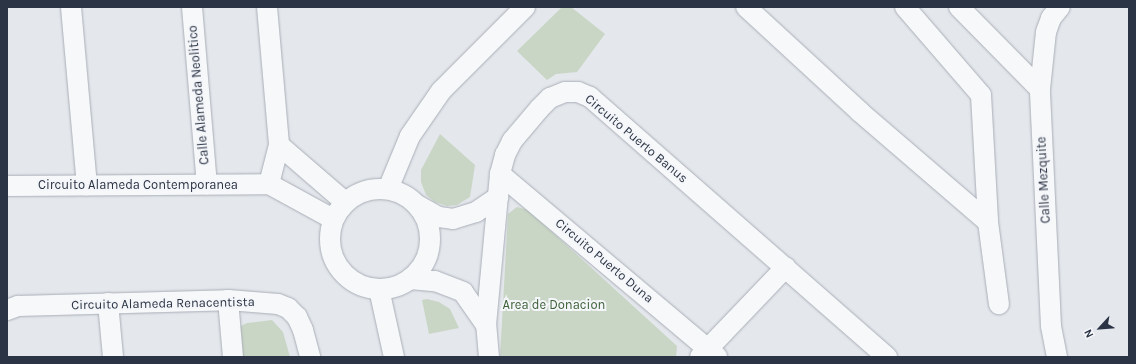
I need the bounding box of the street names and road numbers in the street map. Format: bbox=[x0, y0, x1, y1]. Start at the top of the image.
street label: Calle Alameda Neolitico bbox=[185, 25, 213, 165]
street label: Circuito Puerto Banus bbox=[581, 91, 691, 187]
street label: Calle Mezquite bbox=[1034, 136, 1054, 224]
street label: Circuito Alameda Contemporanea bbox=[38, 177, 238, 193]
street label: Circuito Puerto Duna bbox=[552, 215, 656, 307]
street label: Circuito Alameda Renacentista bbox=[71, 295, 255, 313]

